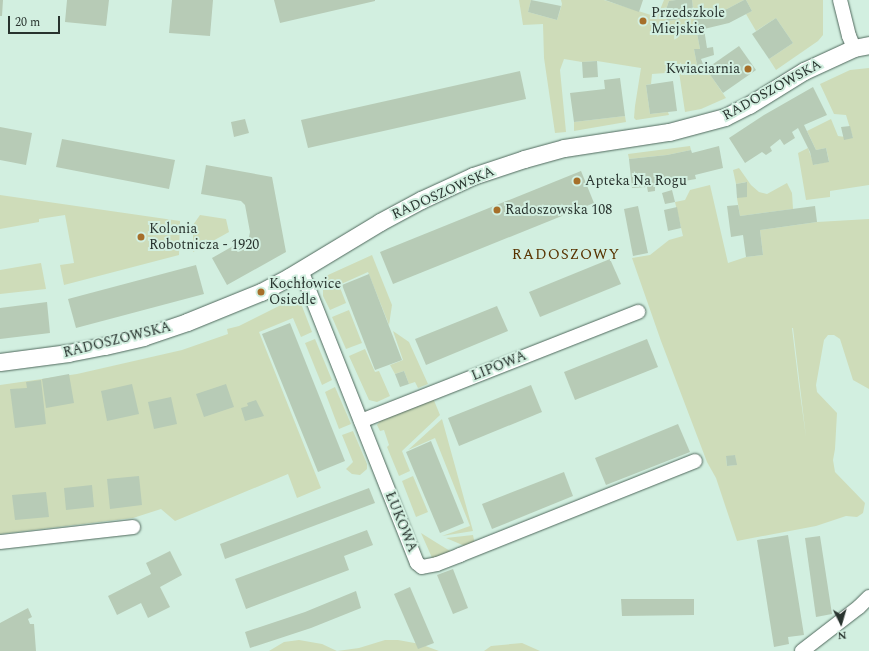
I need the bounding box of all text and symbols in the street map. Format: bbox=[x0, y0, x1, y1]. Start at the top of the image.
place label: Przedszkole Miejskie bbox=[651, 5, 725, 38]
scale bar bbox=[10, 8, 62, 34]
text: 20 m bbox=[15, 13, 40, 32]
marker: Przedszkole Miejskie bbox=[638, 16, 648, 26]
street label: RADOSZOWSKA bbox=[720, 56, 824, 124]
place label: Kwiaciarnia bbox=[666, 61, 740, 77]
marker: Kwiaciarnia bbox=[743, 64, 753, 74]
street label: RADOSZOWSKA bbox=[389, 163, 497, 223]
place label: Apteka Na Rogu bbox=[585, 173, 687, 189]
marker: Apteka Na Rogu bbox=[572, 176, 582, 186]
place label: Radoszowska 108 bbox=[505, 202, 612, 218]
marker: Radoszowska 108 bbox=[492, 205, 502, 215]
place label: Kolonia Robotnicza - 1920 bbox=[149, 221, 259, 254]
marker: Kolonia Robotnicza - 1920 bbox=[136, 232, 146, 242]
district label: RADOSZOWY bbox=[512, 246, 620, 264]
place label: Kochłowice Osiedle bbox=[269, 276, 341, 308]
marker: Kochłowice Osiedle bbox=[256, 287, 266, 297]
street label: RADOSZOWSKA bbox=[61, 318, 173, 362]
street label: LIPOWA bbox=[469, 347, 529, 385]
street label: ŁUKOWA bbox=[381, 489, 421, 555]
north arrow bbox=[821, 603, 861, 643]
text: N bbox=[837, 627, 847, 644]

